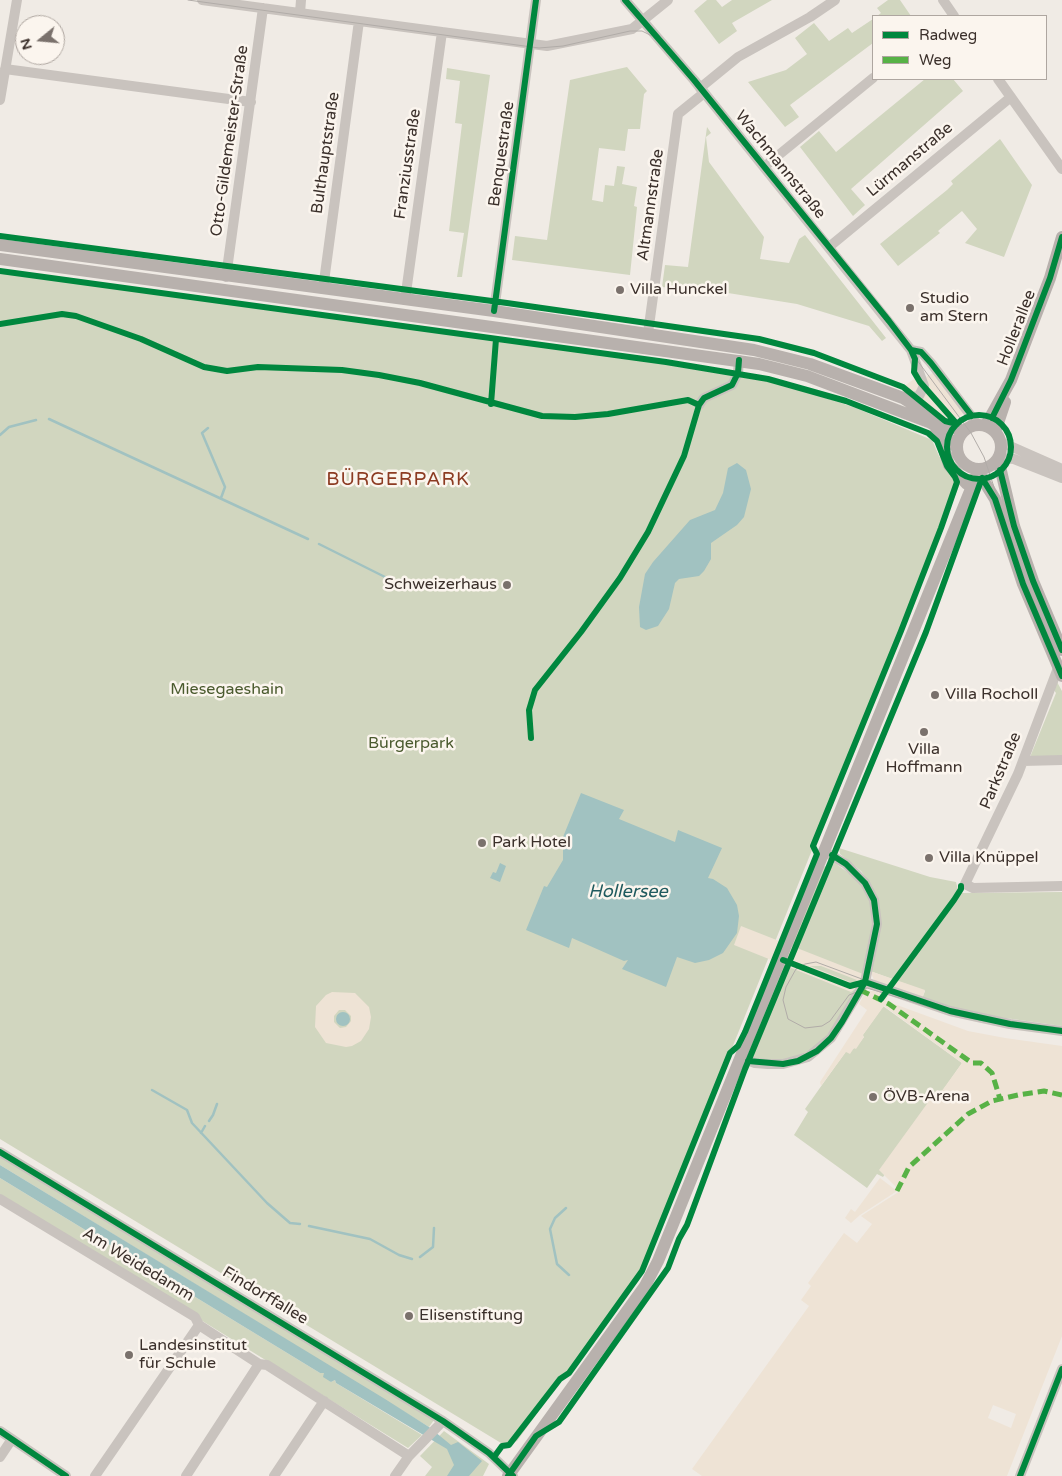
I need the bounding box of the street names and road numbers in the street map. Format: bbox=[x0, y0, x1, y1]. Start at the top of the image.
street label: Otto-Gildemeister-Straße bbox=[207, 44, 253, 238]
street label: Bulthauptstraße bbox=[308, 91, 344, 215]
street label: Benquestraße bbox=[485, 100, 519, 208]
street label: Wachmannstraße bbox=[731, 107, 829, 223]
street label: Franziusstraße bbox=[391, 108, 425, 220]
street label: Lürmanstraße bbox=[863, 119, 957, 201]
street label: Altmannstraße bbox=[634, 148, 668, 262]
street label: Hollerallee bbox=[994, 287, 1040, 369]
street label: Parkstraße bbox=[976, 730, 1026, 812]
street label: Am Weidedamm bbox=[79, 1224, 197, 1306]
street label: Findorffallee bbox=[219, 1263, 311, 1329]

